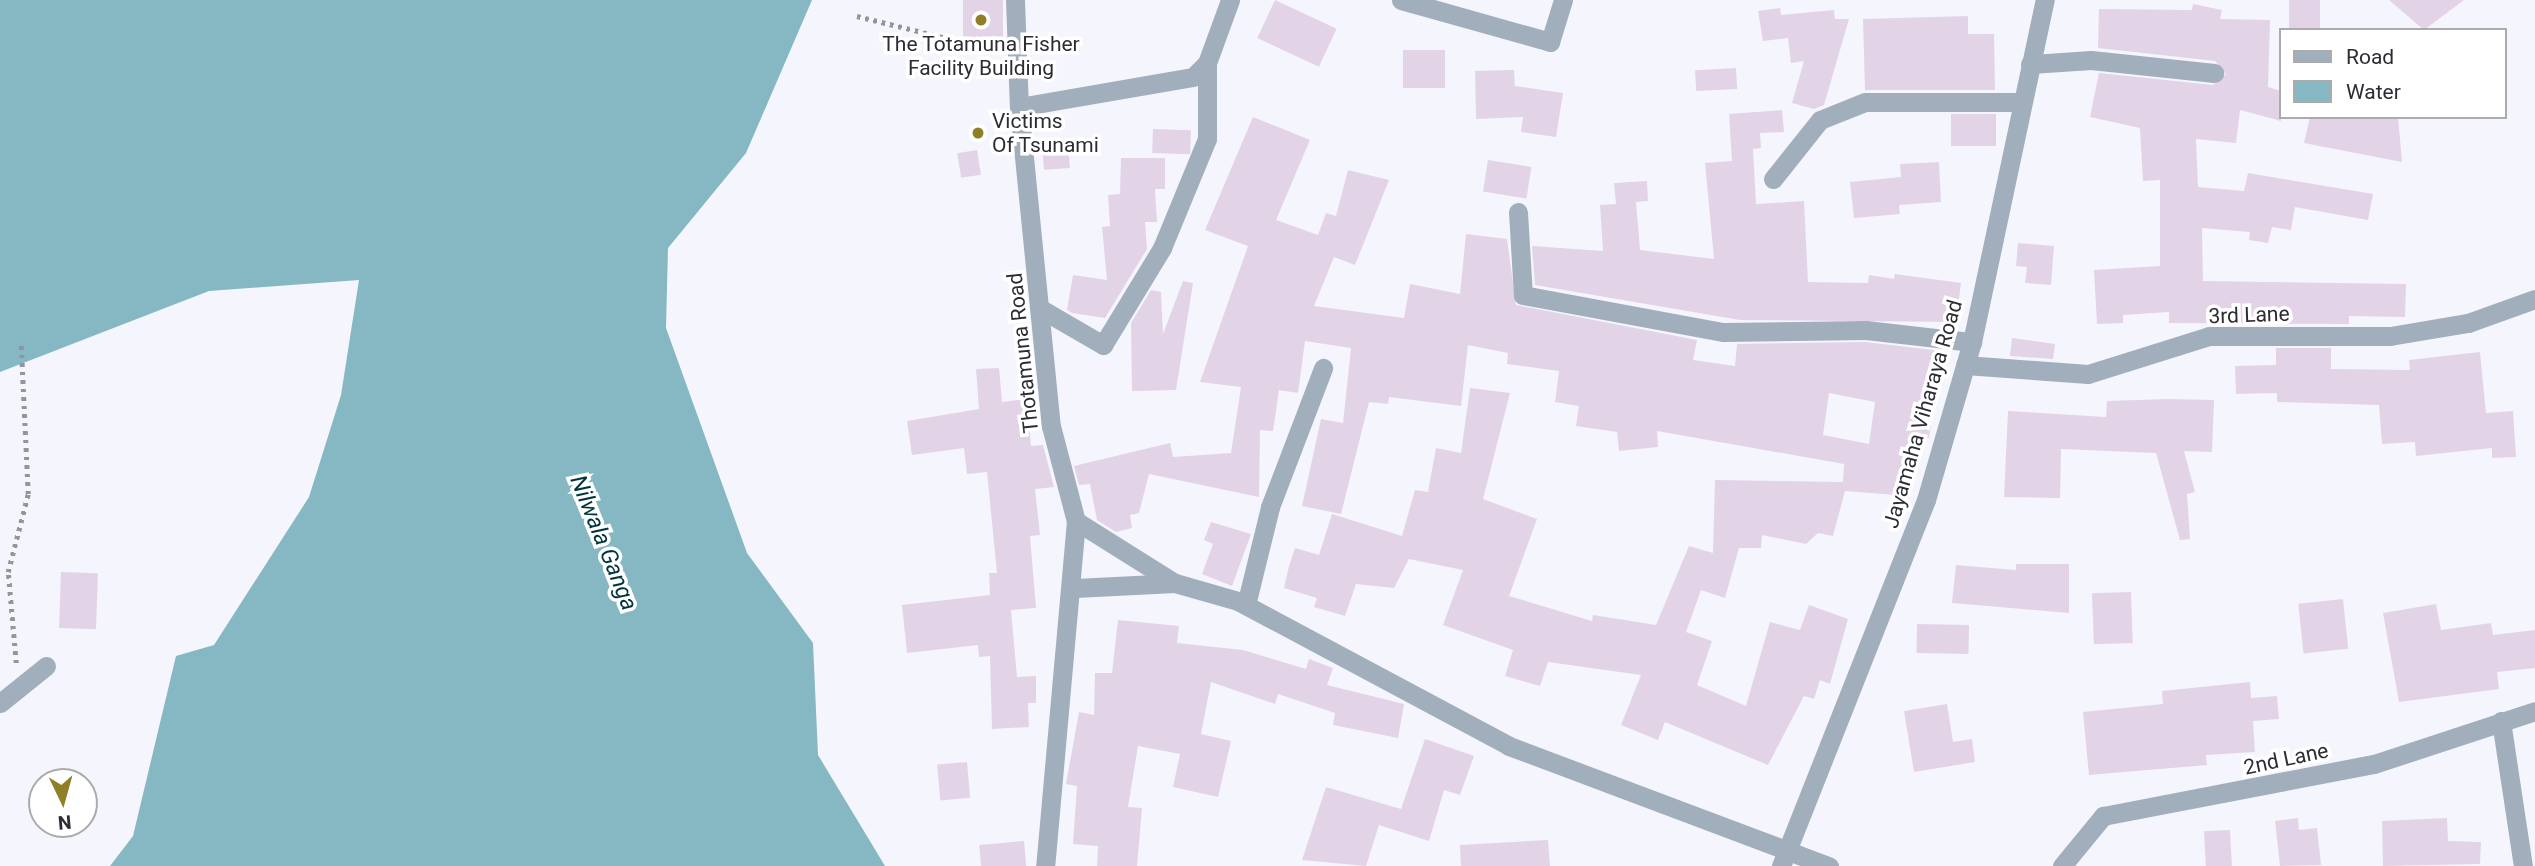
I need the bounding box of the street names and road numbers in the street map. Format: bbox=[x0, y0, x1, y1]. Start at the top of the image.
street label: Thotamuna Road bbox=[1002, 272, 1044, 434]
street label: Jayamaha Viharaya Road bbox=[1878, 297, 1968, 531]
street label: 3rd Lane bbox=[2208, 301, 2290, 329]
street label: 2nd Lane bbox=[2241, 738, 2331, 780]

